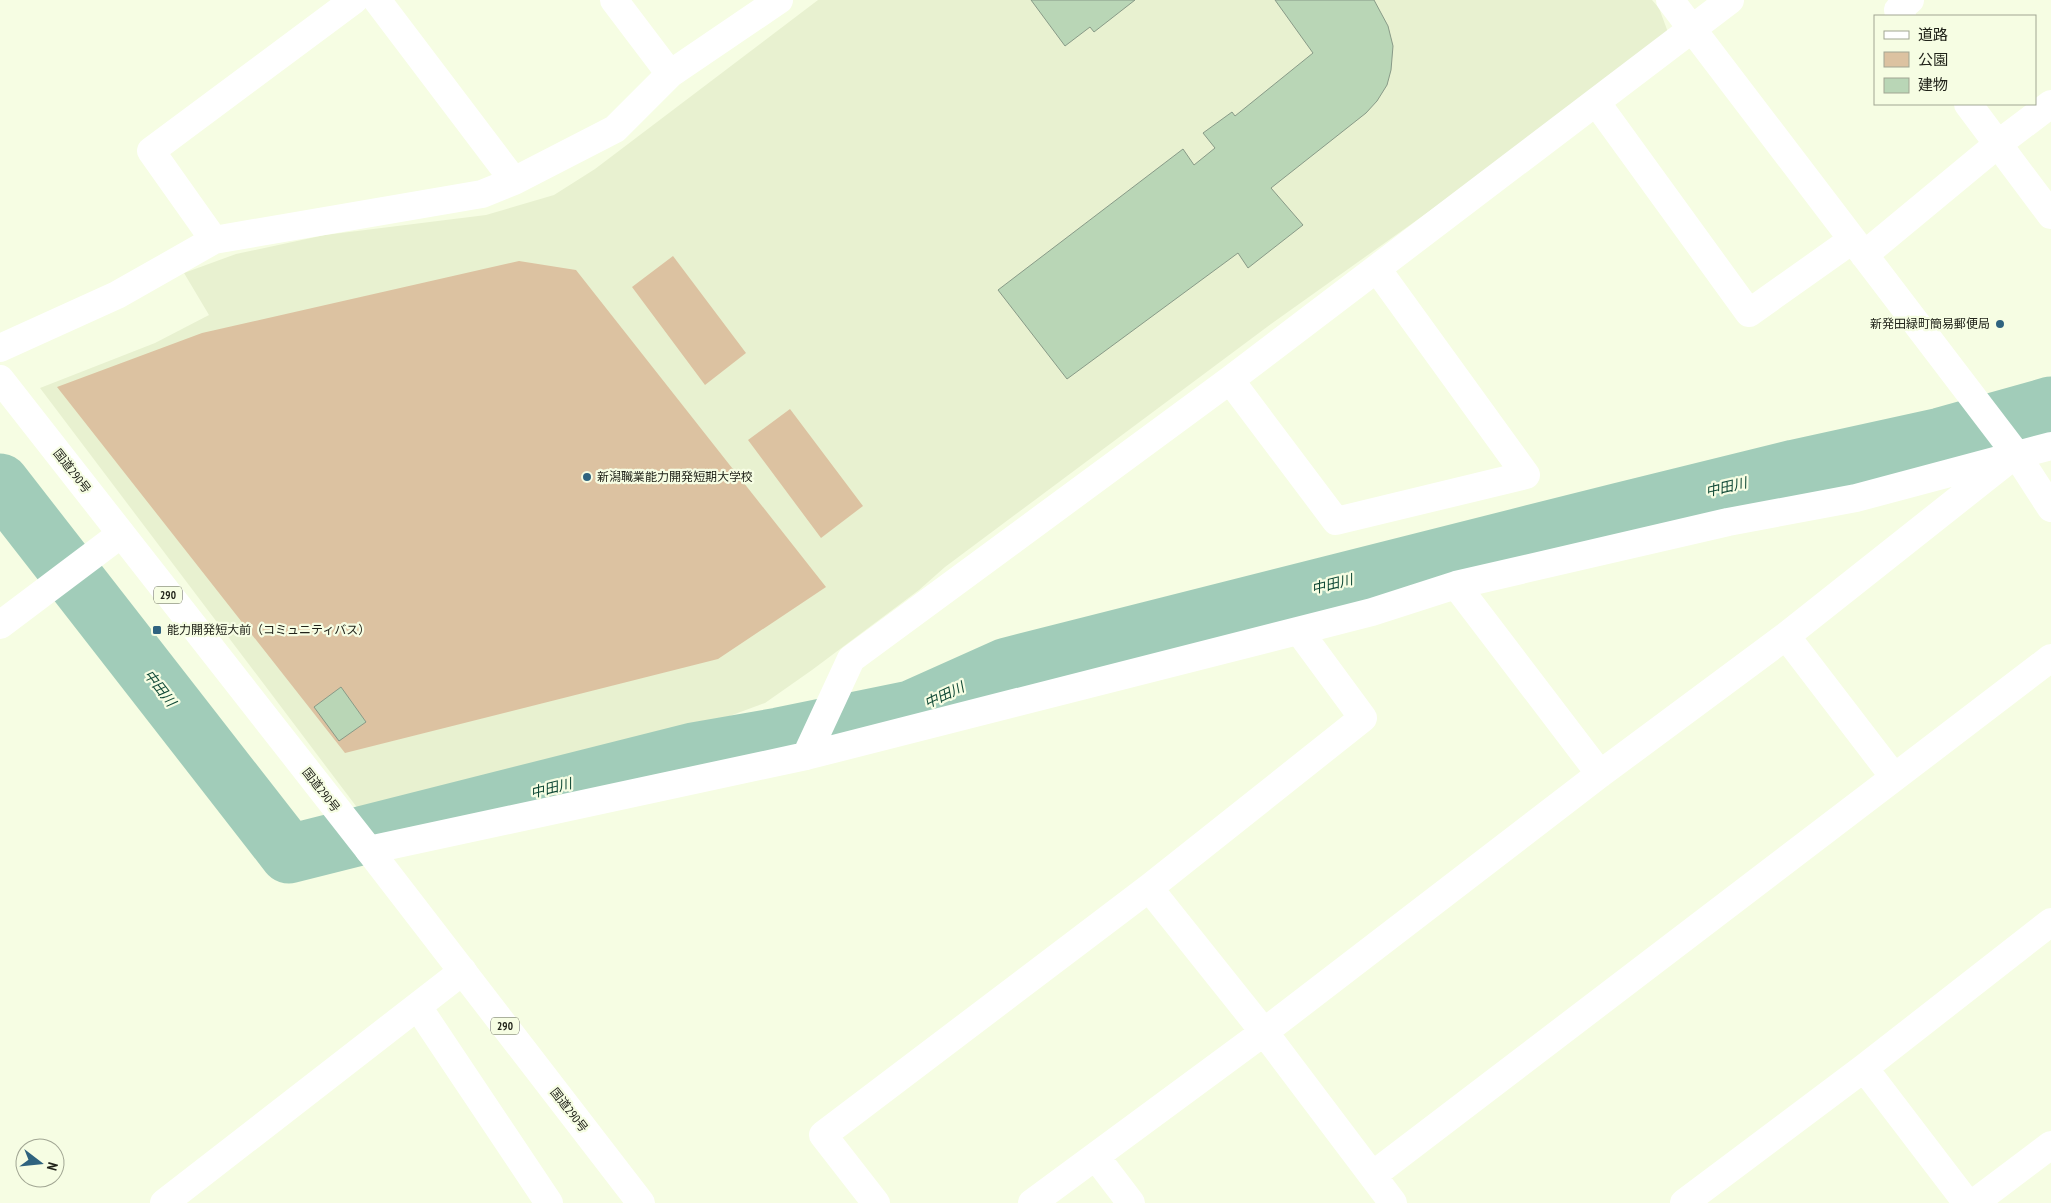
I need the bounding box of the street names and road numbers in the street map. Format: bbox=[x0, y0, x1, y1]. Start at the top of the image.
street label: 国道290号 bbox=[50, 446, 94, 496]
road number: 290 bbox=[154, 586, 182, 604]
street label: 国道290号 bbox=[299, 765, 343, 815]
road number: 290 bbox=[491, 1018, 519, 1034]
street label: 国道290号 bbox=[547, 1085, 591, 1135]

